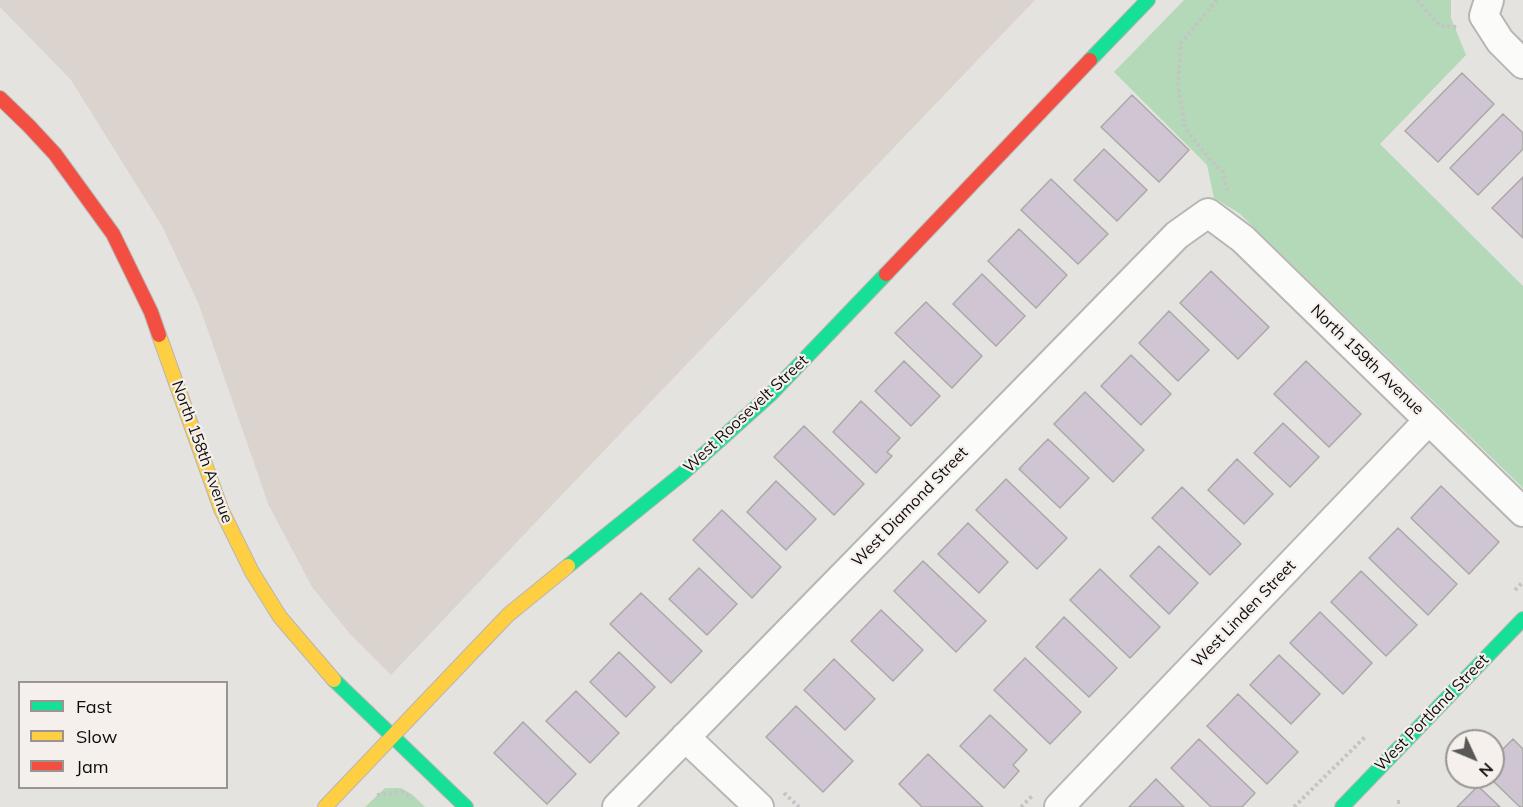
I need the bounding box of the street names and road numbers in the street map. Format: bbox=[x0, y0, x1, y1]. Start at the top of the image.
street label: North 159th Avenue bbox=[1306, 301, 1428, 419]
street label: West Roosevelt Street bbox=[680, 351, 812, 477]
street label: North 158th Avenue bbox=[167, 378, 237, 526]
street label: West Diamond Street bbox=[848, 443, 972, 571]
street label: West Linden Street bbox=[1188, 557, 1300, 671]
street label: West Portland Street bbox=[1371, 651, 1493, 775]

